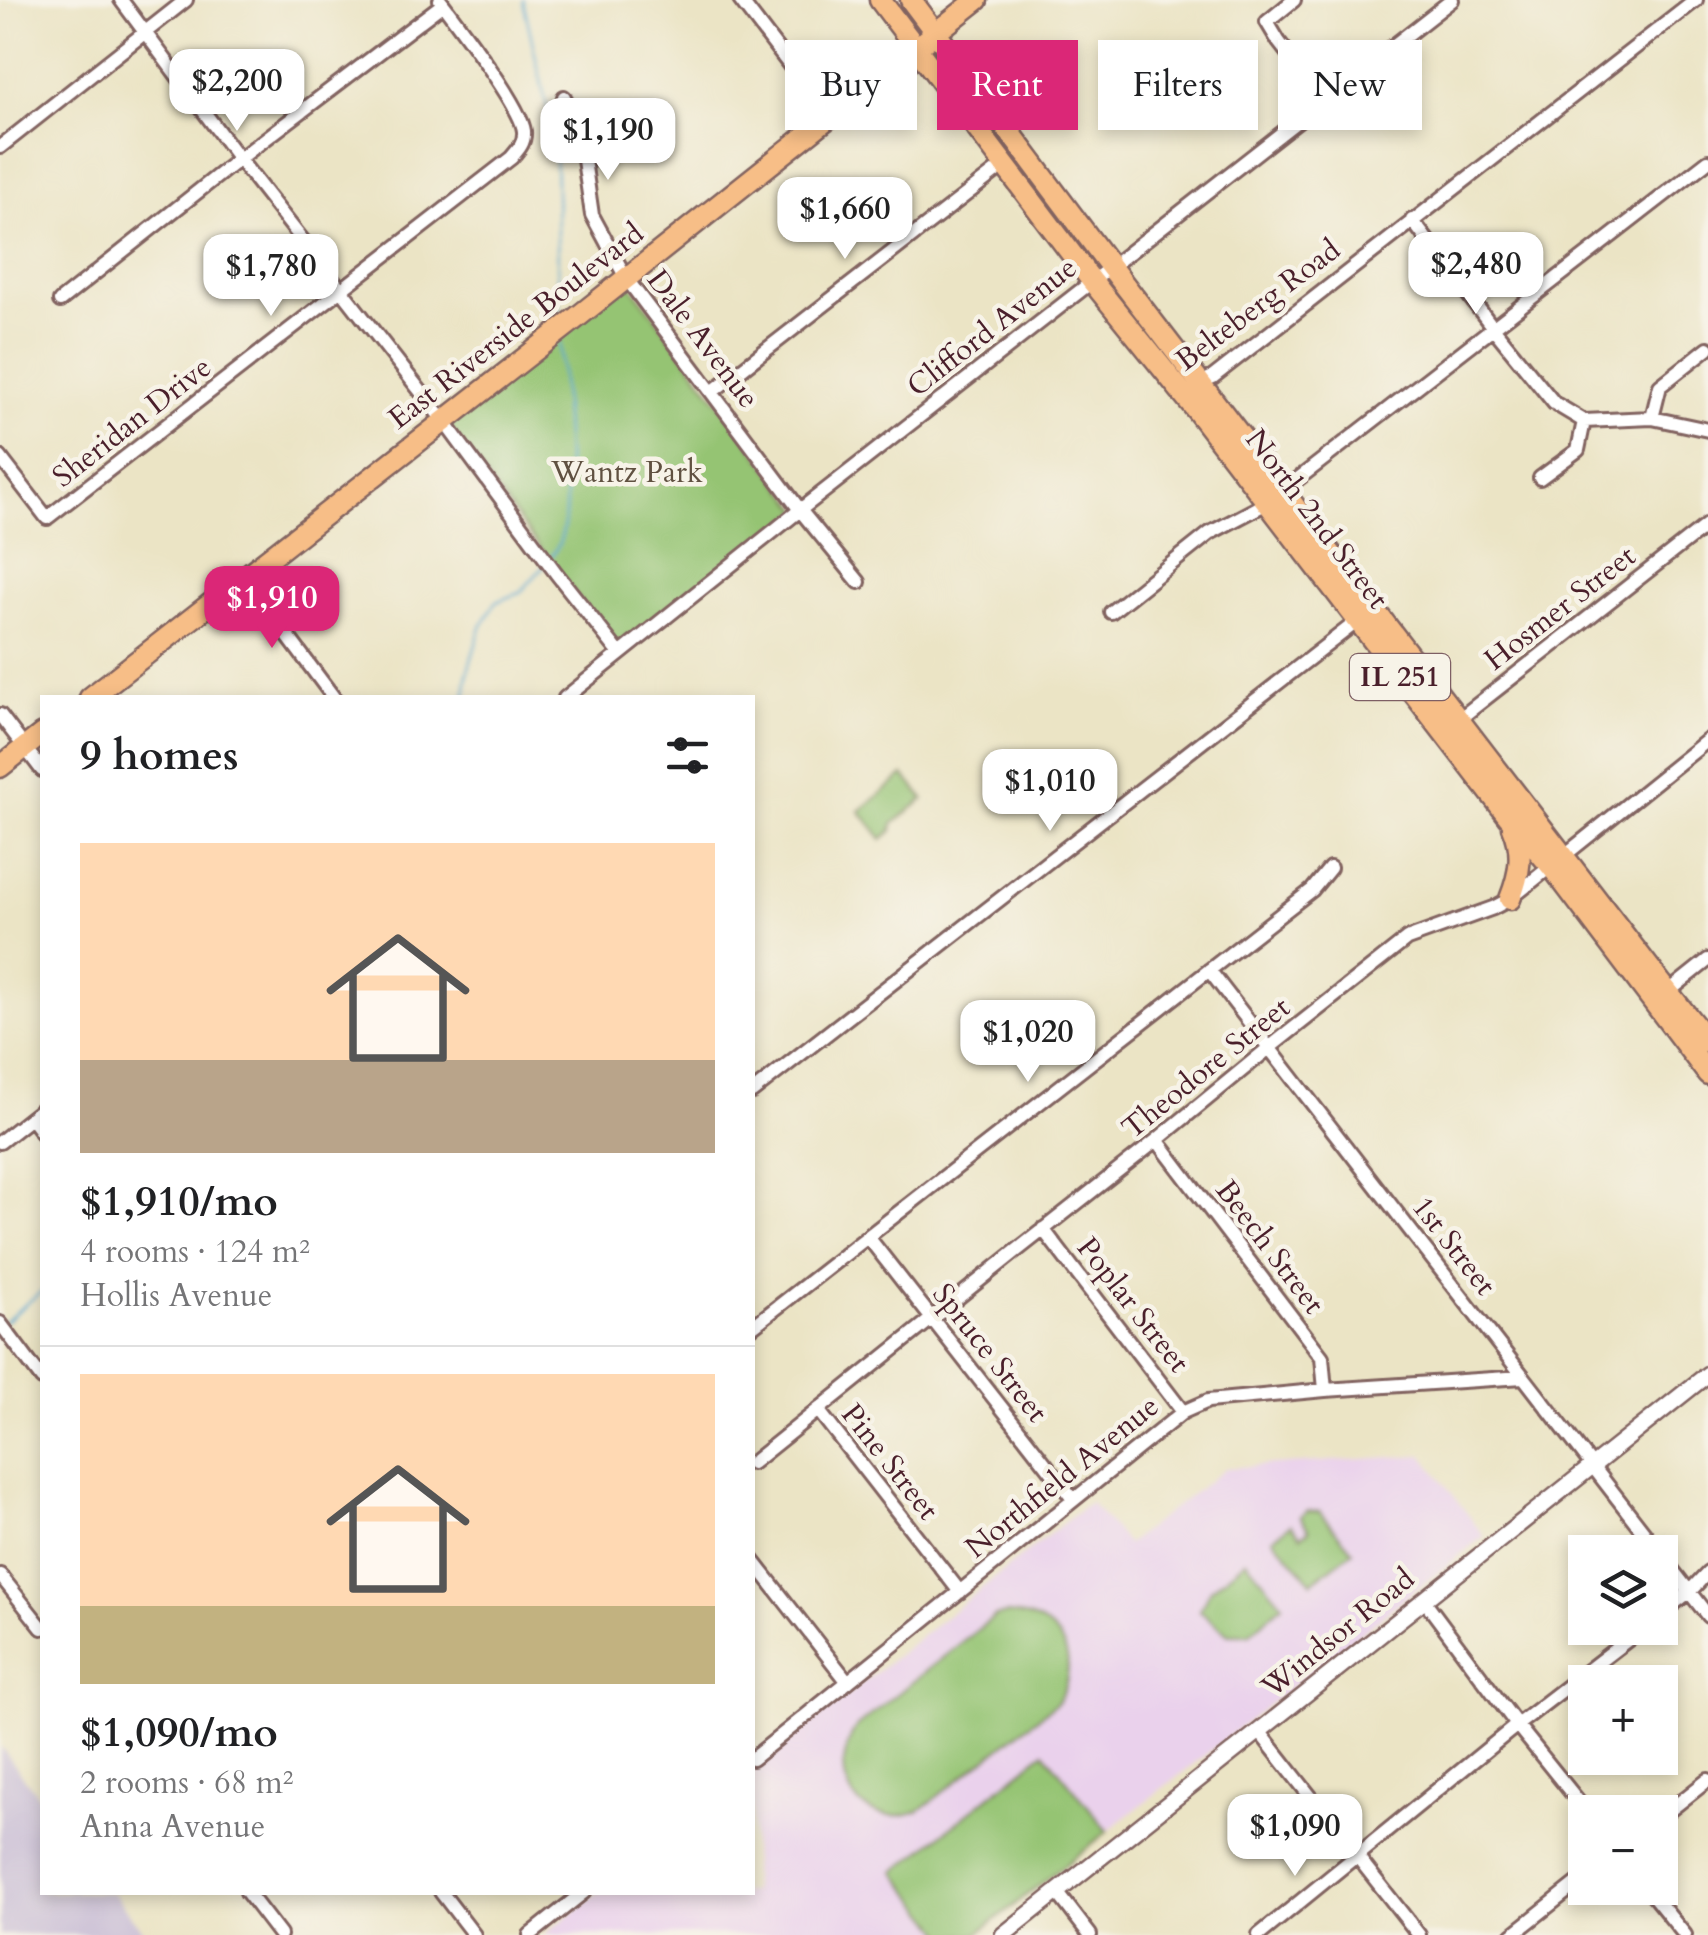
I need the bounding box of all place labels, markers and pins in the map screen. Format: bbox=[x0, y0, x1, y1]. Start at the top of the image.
pin: $2,200 bbox=[156, 49, 318, 134]
pin: $1,190 bbox=[527, 98, 689, 183]
pin: $1,660 bbox=[764, 177, 926, 262]
pin: $2,480 bbox=[1395, 232, 1557, 317]
pin: $1,780 bbox=[190, 234, 352, 319]
pin: $1,910 bbox=[191, 566, 353, 651]
pin: $1,010 bbox=[969, 749, 1131, 834]
pin: $1,020 bbox=[947, 1000, 1109, 1085]
pin: $1,090 bbox=[1214, 1794, 1376, 1879]

